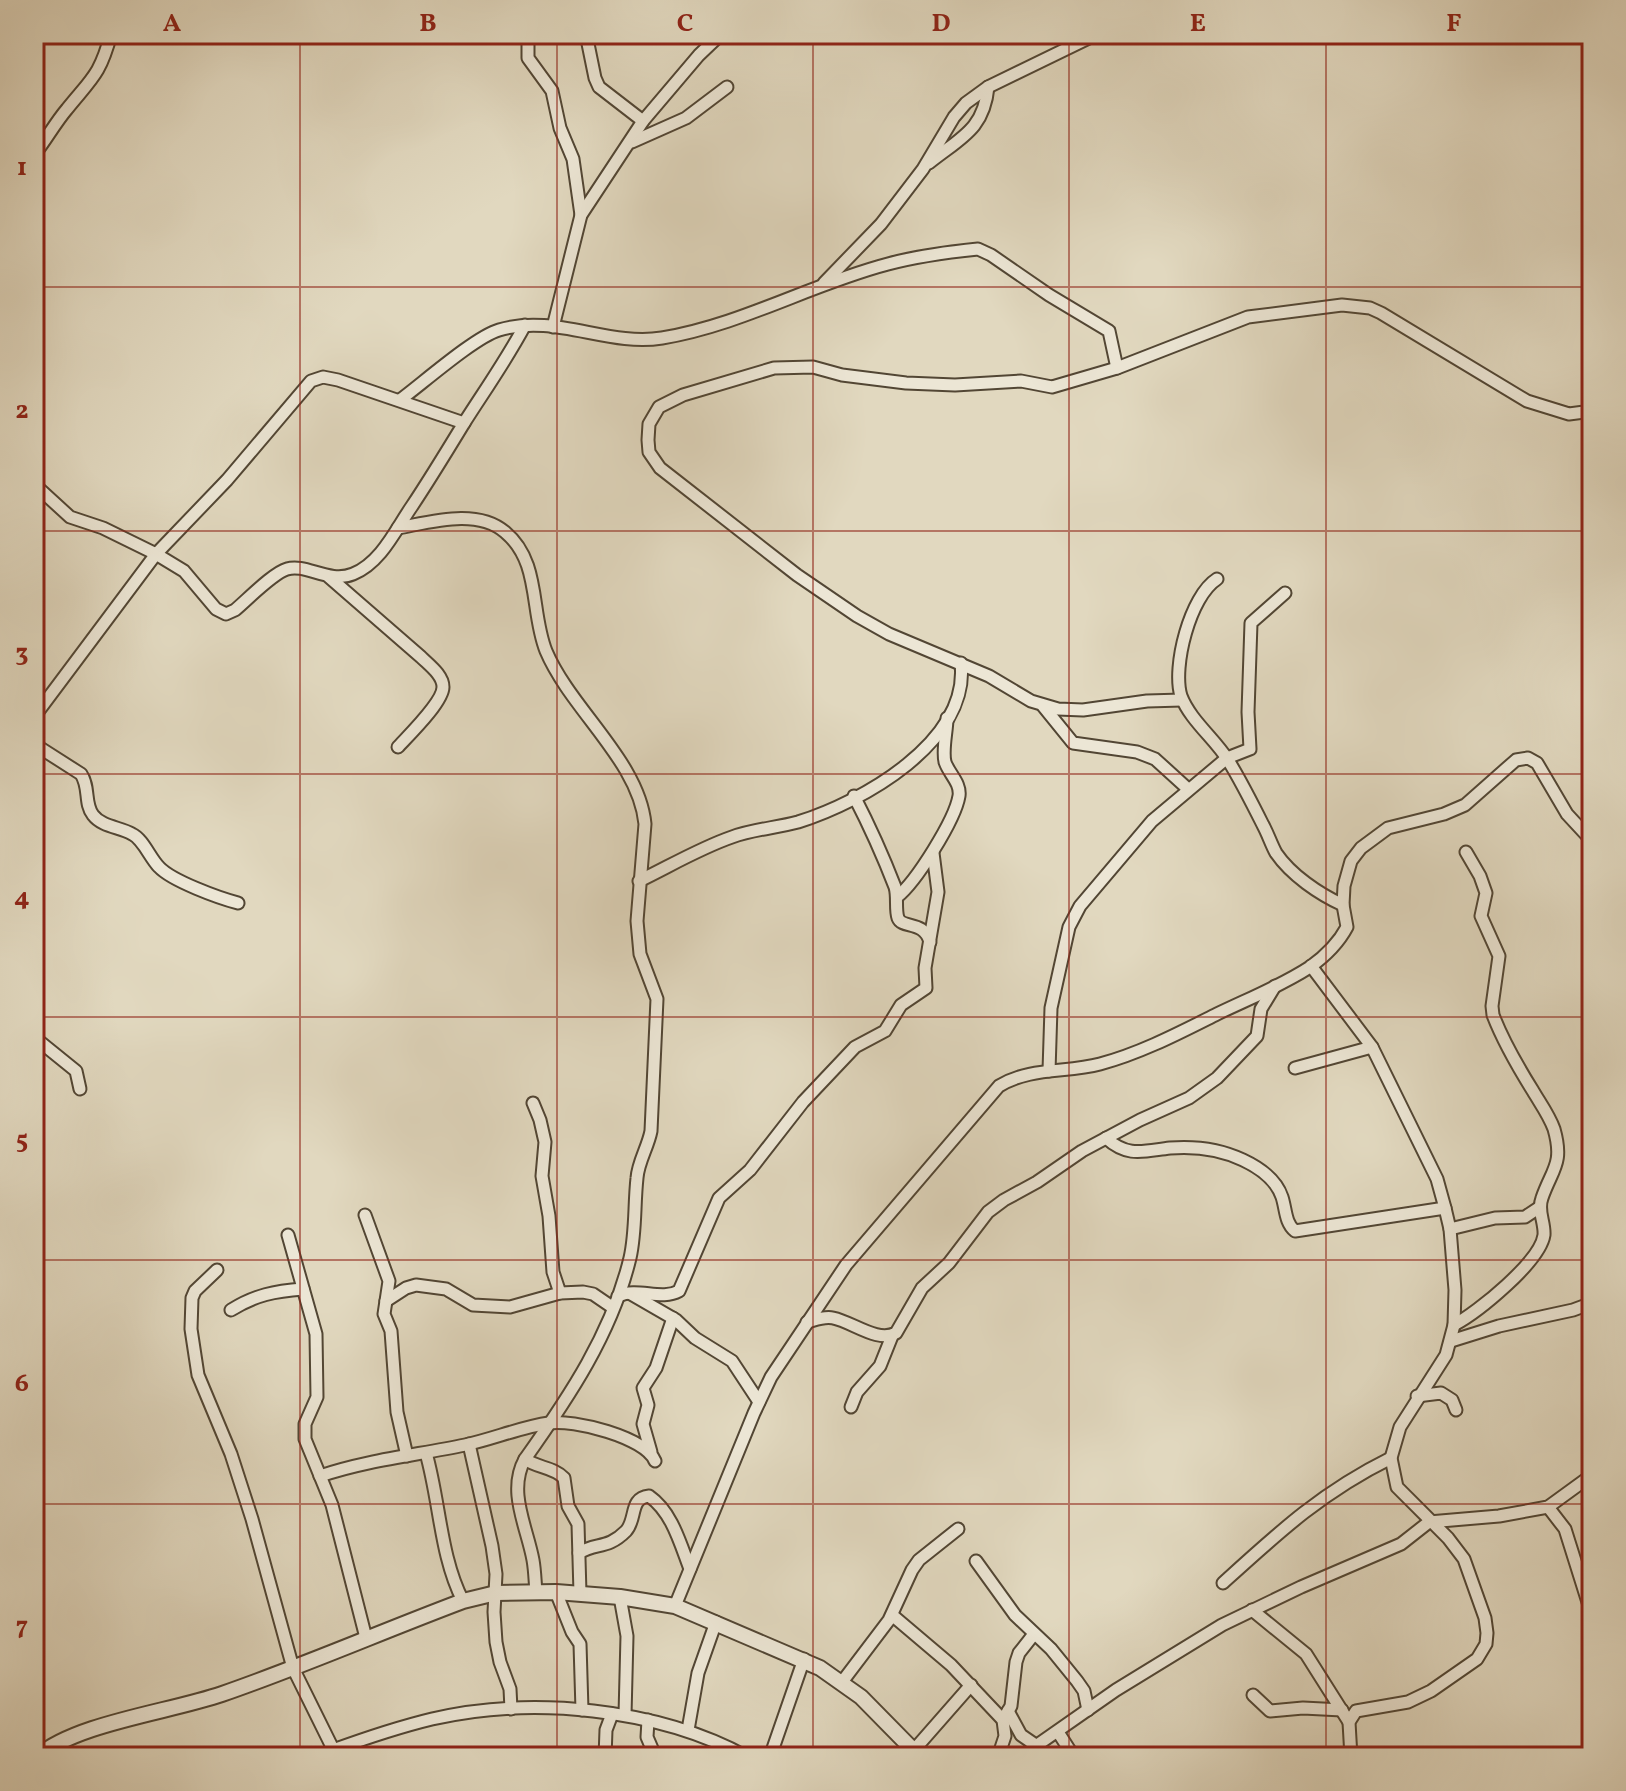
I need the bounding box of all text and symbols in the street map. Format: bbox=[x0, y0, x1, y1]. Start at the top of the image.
text: A bbox=[163, 6, 182, 42]
text: B bbox=[419, 6, 437, 42]
text: C bbox=[677, 6, 693, 42]
text: D bbox=[931, 6, 951, 42]
text: E bbox=[1190, 6, 1206, 42]
text: F bbox=[1446, 6, 1462, 42]
text: 1 bbox=[17, 150, 27, 186]
text: 2 bbox=[15, 393, 29, 429]
text: 3 bbox=[15, 636, 29, 672]
text: 4 bbox=[14, 880, 30, 916]
text: 5 bbox=[16, 1123, 28, 1159]
text: 6 bbox=[15, 1366, 29, 1402]
text: 7 bbox=[16, 1609, 28, 1645]

